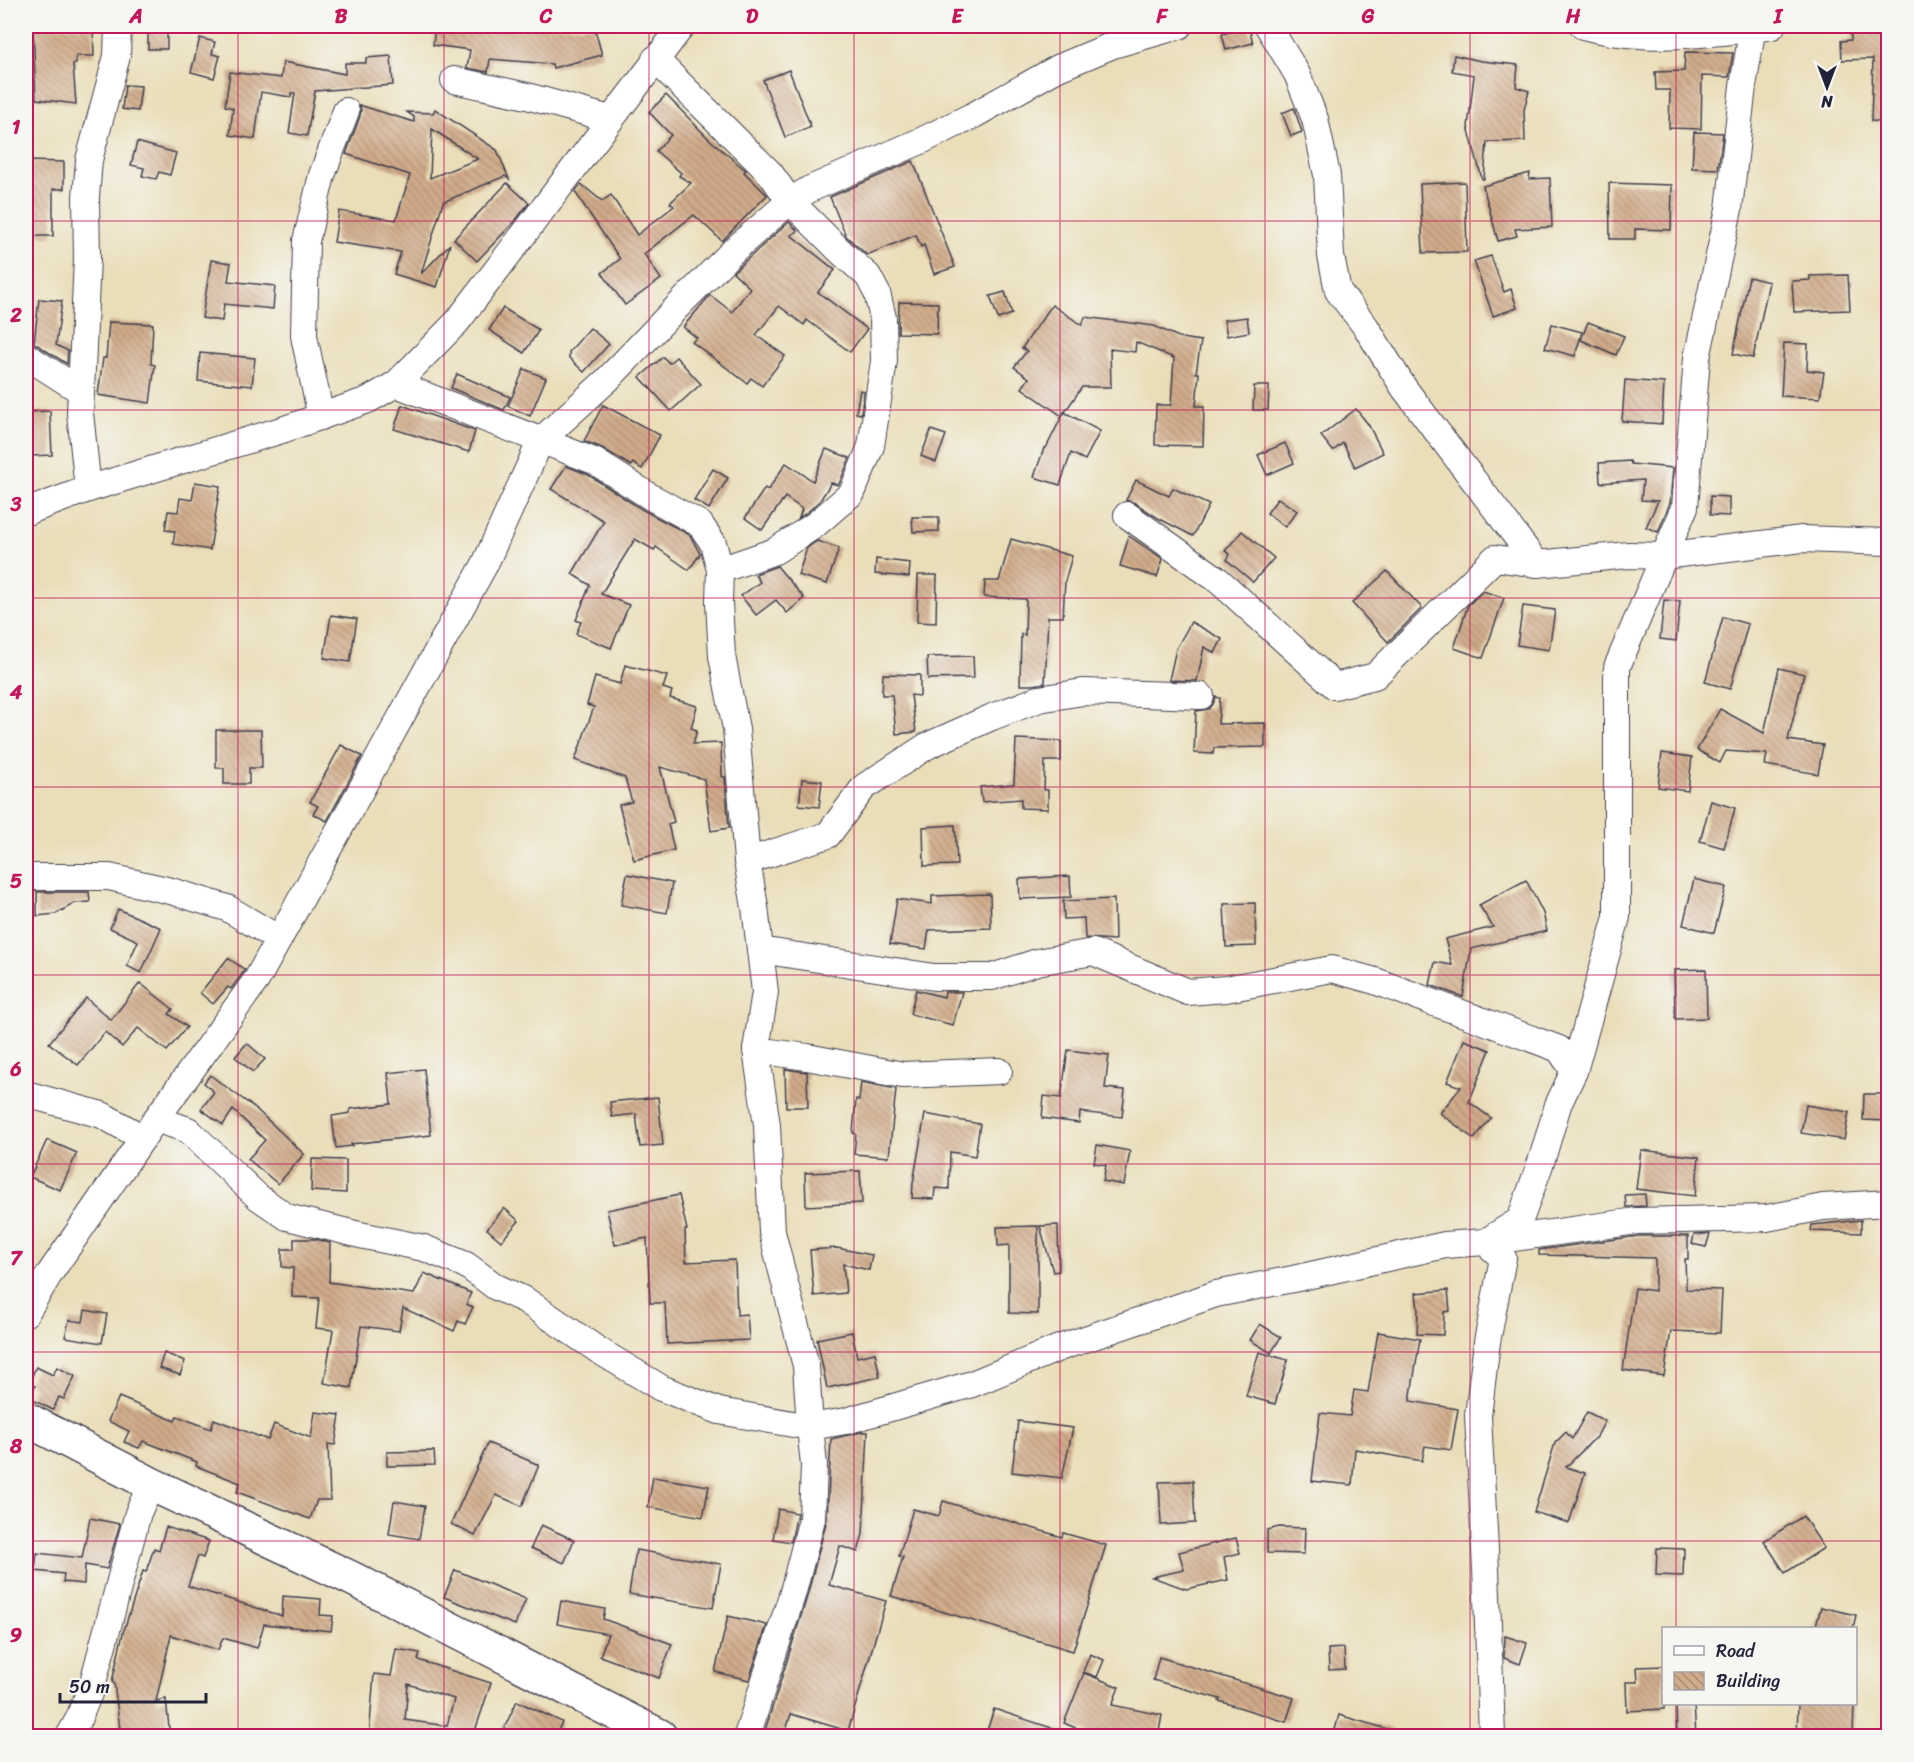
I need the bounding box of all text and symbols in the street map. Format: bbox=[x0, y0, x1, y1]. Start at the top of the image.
text: A bbox=[128, 0, 143, 34]
text: B bbox=[335, 0, 348, 34]
text: C bbox=[539, 0, 553, 34]
text: D bbox=[746, 0, 759, 34]
text: E bbox=[951, 0, 964, 34]
text: F bbox=[1156, 0, 1169, 34]
text: G bbox=[1361, 0, 1375, 34]
text: H bbox=[1565, 0, 1581, 34]
text: I bbox=[1773, 0, 1784, 34]
north arrow bbox=[1797, 57, 1857, 117]
text: N bbox=[1821, 87, 1834, 116]
text: 1 bbox=[12, 110, 21, 145]
text: 2 bbox=[9, 298, 22, 333]
text: 3 bbox=[10, 487, 22, 522]
text: 4 bbox=[9, 675, 23, 710]
text: 5 bbox=[10, 864, 22, 899]
text: 6 bbox=[9, 1052, 22, 1087]
text: 7 bbox=[10, 1241, 23, 1276]
text: 8 bbox=[9, 1429, 23, 1464]
text: 9 bbox=[10, 1618, 22, 1653]
legend bbox=[1662, 1627, 1857, 1705]
text: Road bbox=[1716, 1635, 1756, 1667]
text: Building bbox=[1716, 1665, 1780, 1697]
scale bar bbox=[60, 1666, 206, 1704]
text: 50 m bbox=[69, 1671, 110, 1703]

